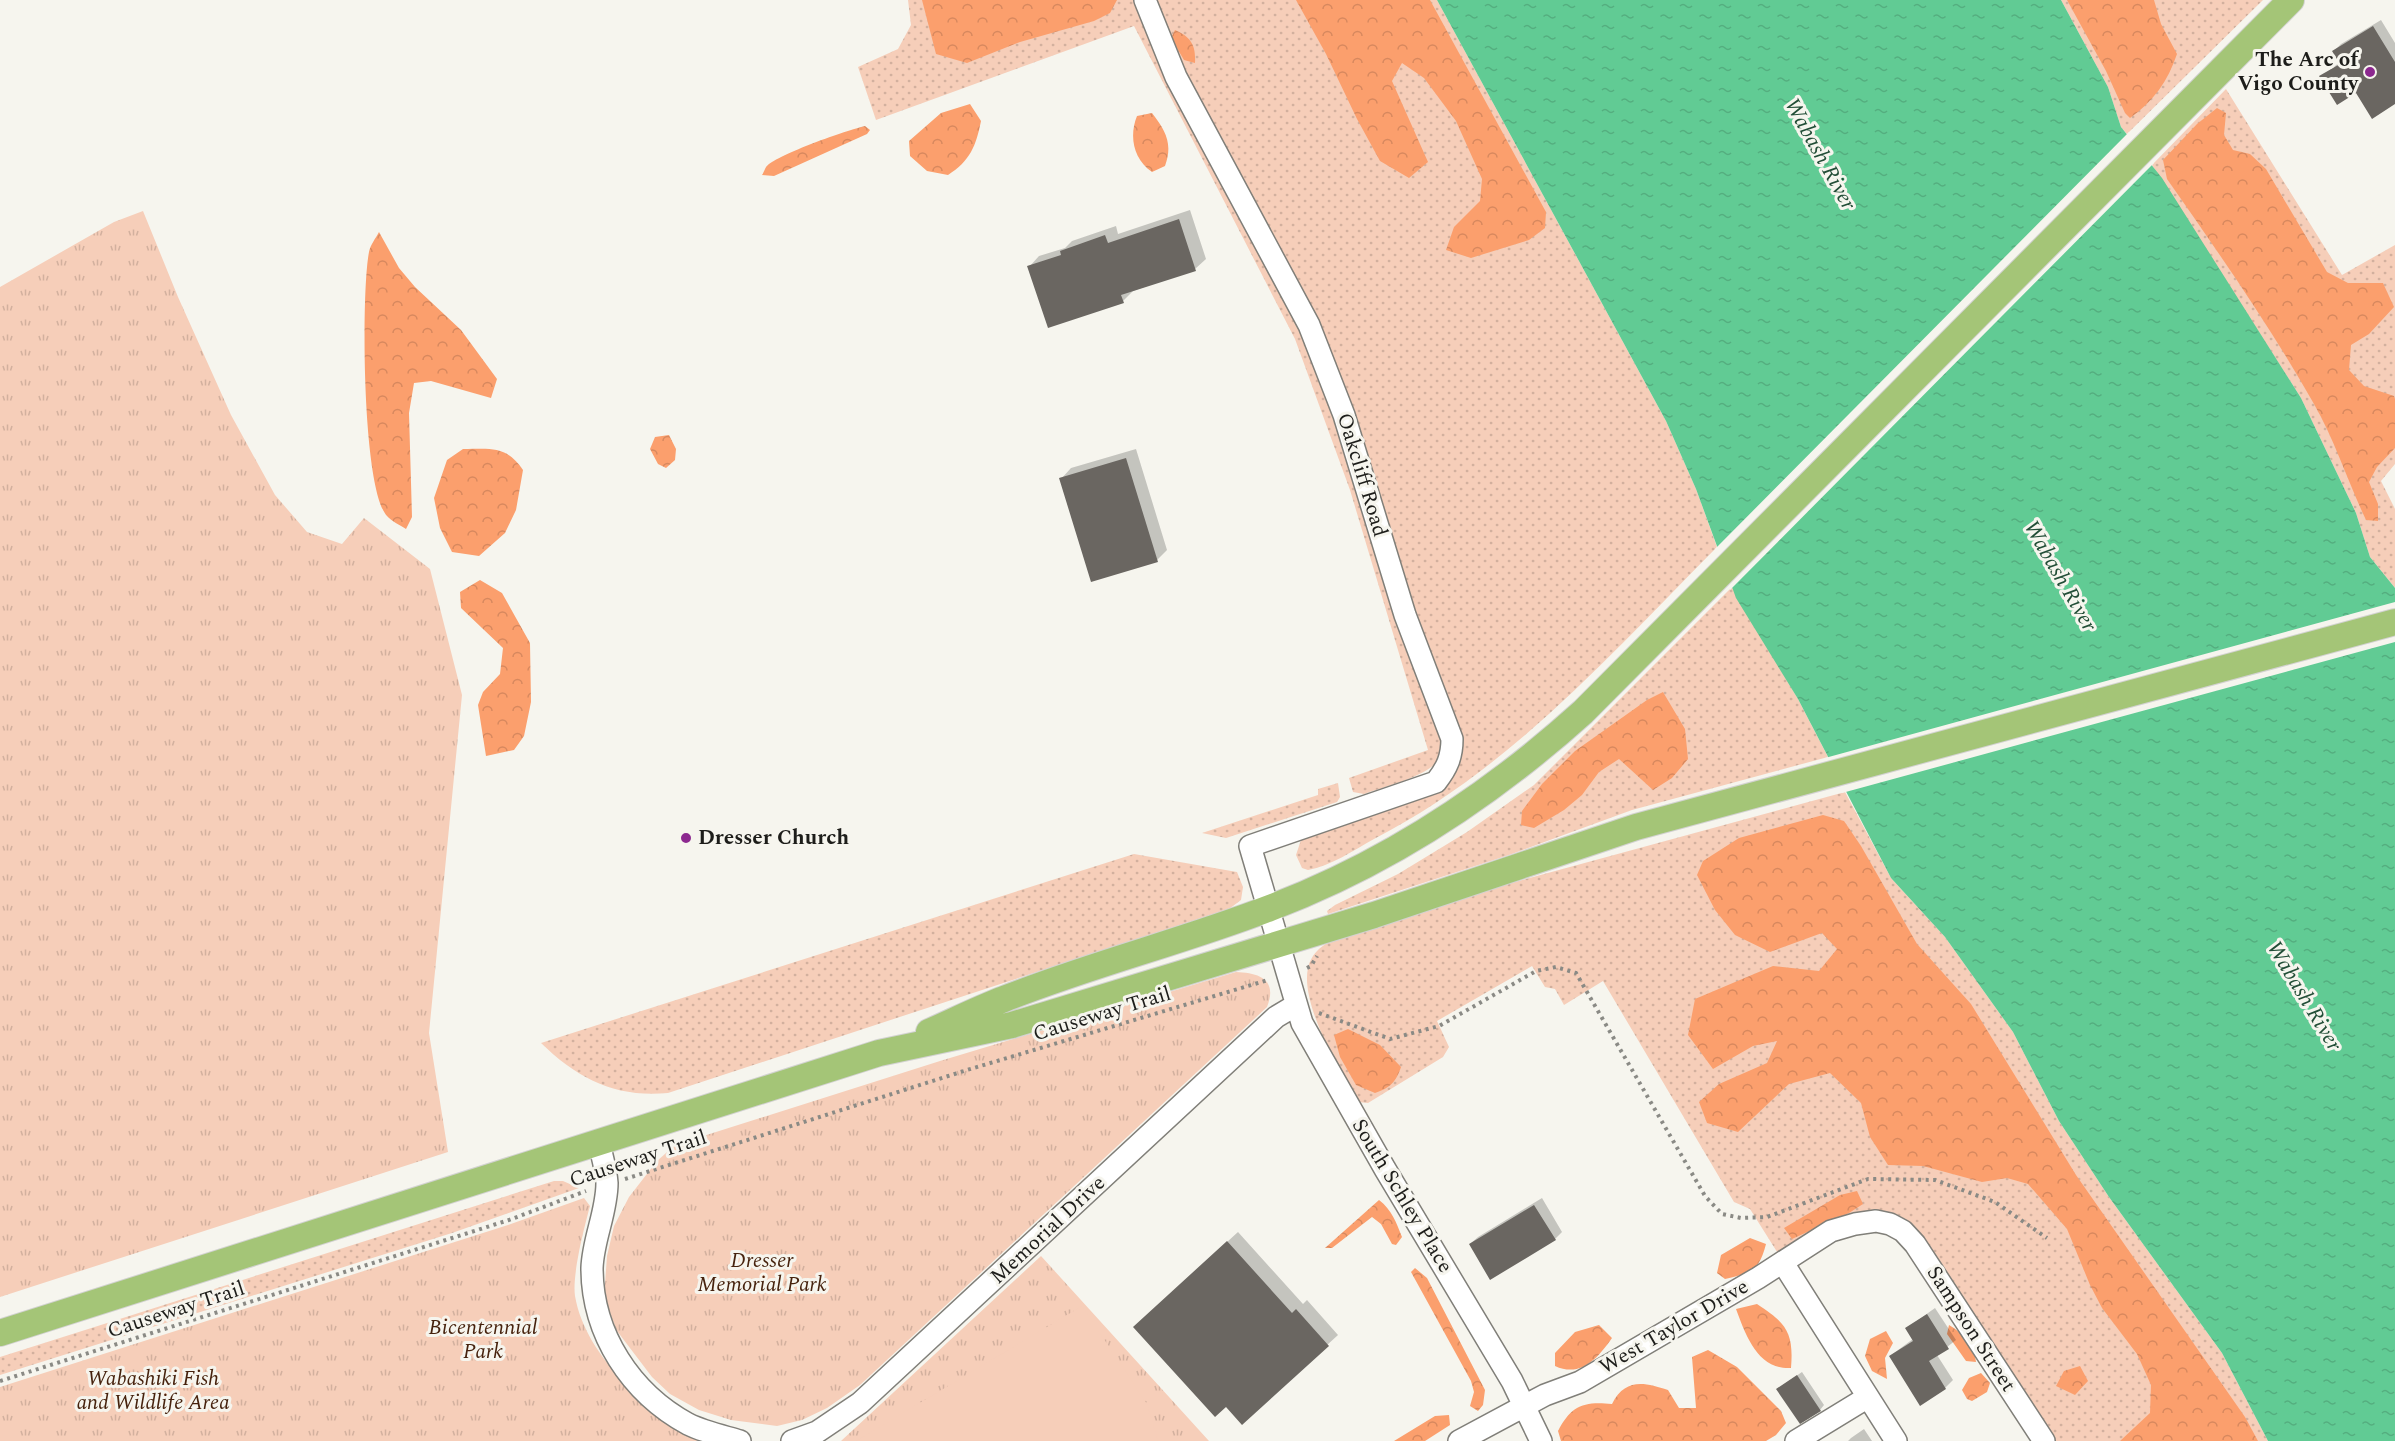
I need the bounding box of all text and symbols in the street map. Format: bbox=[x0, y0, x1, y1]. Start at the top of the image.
place label: The Arc of Vigo County bbox=[2237, 44, 2359, 100]
marker: The Arc of Vigo County bbox=[2363, 65, 2377, 79]
water label: Wabash River bbox=[1776, 92, 1865, 217]
street label: Oakcliff Road bbox=[1328, 409, 1396, 541]
water label: Wabash River bbox=[2015, 514, 2105, 638]
place label: Dresser Church bbox=[698, 822, 849, 854]
marker: Dresser Church bbox=[679, 831, 693, 845]
water label: Wabash River bbox=[2258, 934, 2350, 1058]
street label: Causeway Trail bbox=[1029, 978, 1175, 1050]
street label: South Schley Place bbox=[1343, 1113, 1461, 1279]
street label: Causeway Trail bbox=[565, 1122, 711, 1196]
street label: Memorial Drive bbox=[983, 1168, 1113, 1292]
park label: Dresser Memorial Park bbox=[697, 1245, 827, 1301]
street label: Sampson Street bbox=[1918, 1260, 2024, 1398]
street label: West Taylor Drive bbox=[1593, 1271, 1755, 1383]
street label: Causeway Trail bbox=[103, 1273, 249, 1347]
park label: Bicentennial Park bbox=[429, 1312, 538, 1368]
park label: Wabashiki Fish and Wildlife Area bbox=[76, 1363, 230, 1419]

